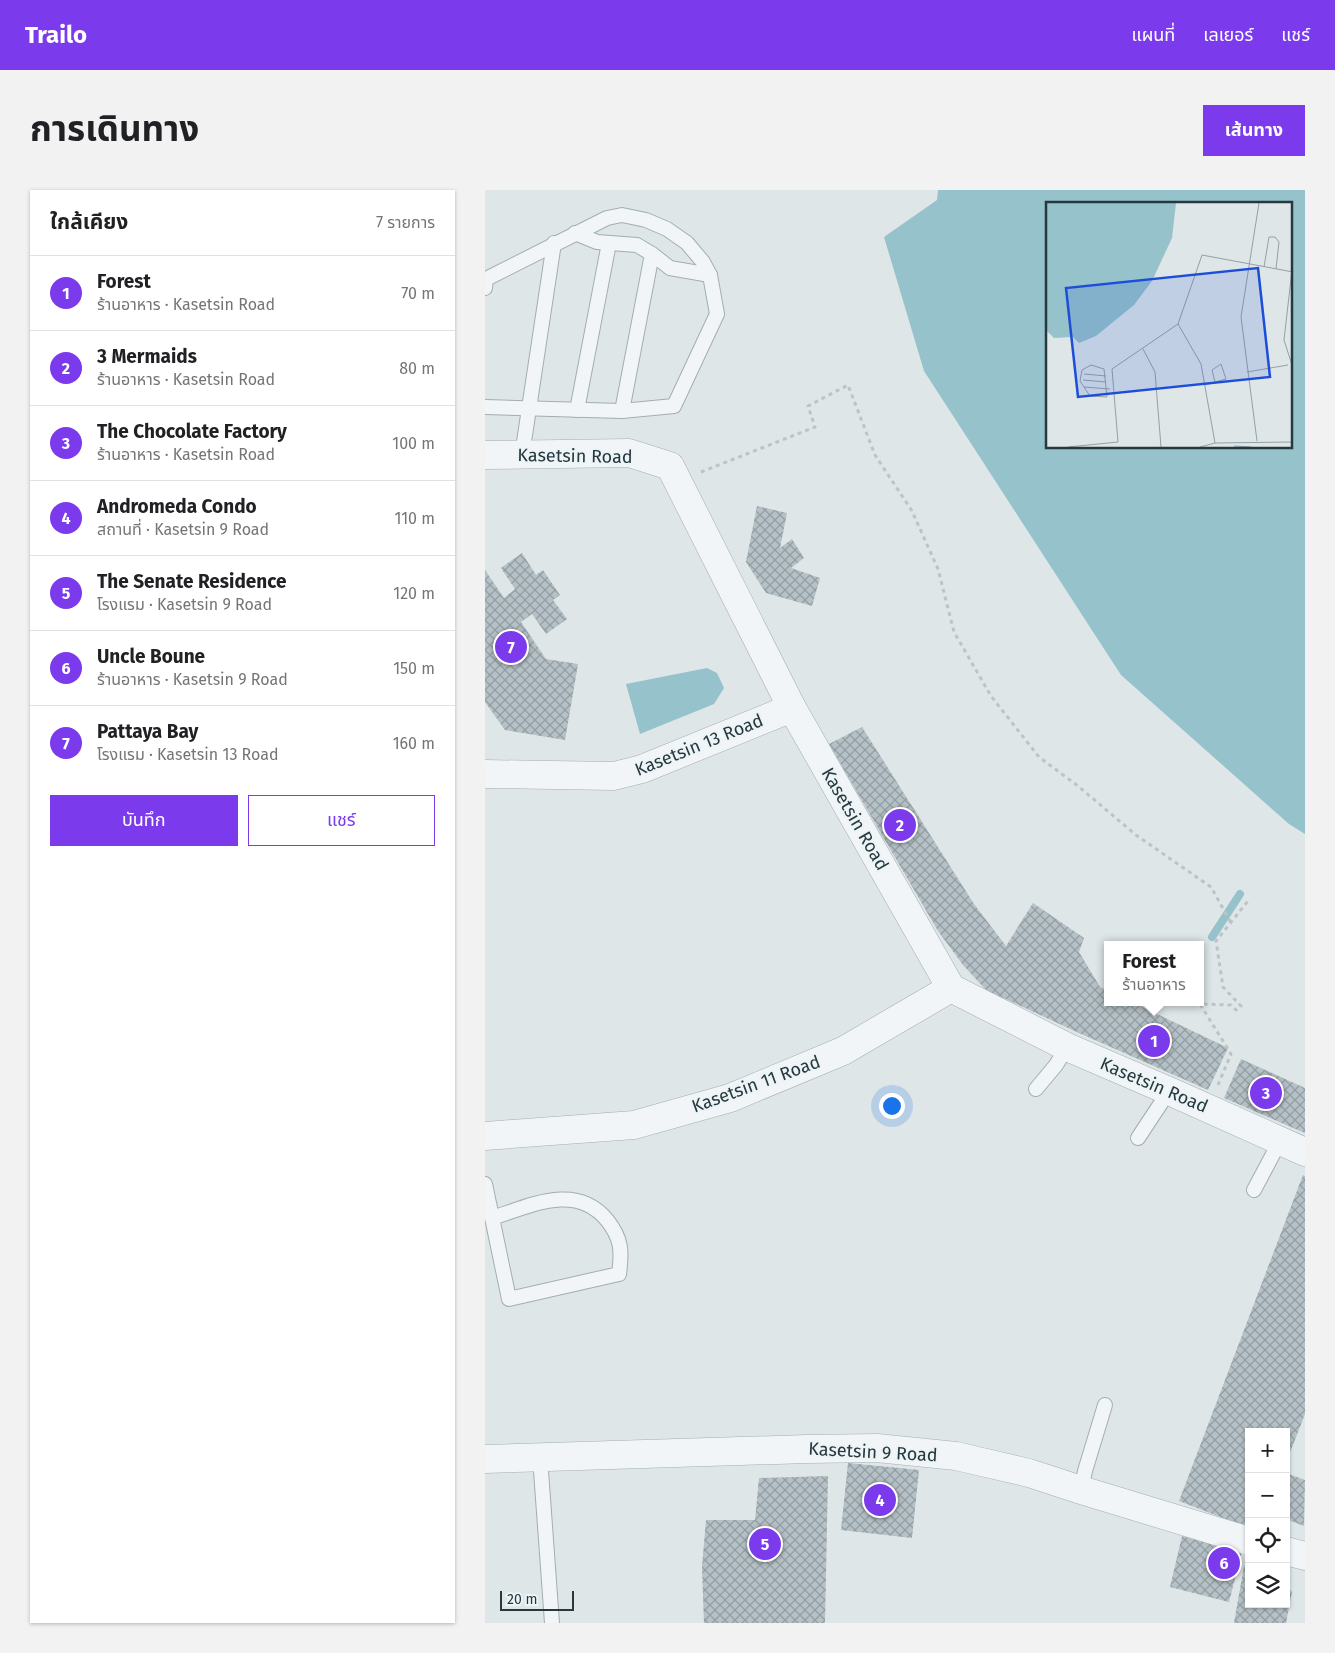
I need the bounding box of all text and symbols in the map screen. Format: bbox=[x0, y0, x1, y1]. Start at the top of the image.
text: Trailo bbox=[25, 21, 87, 49]
text: แผนที่ bbox=[1131, 24, 1175, 46]
text: เลเยอร์ bbox=[1203, 24, 1253, 46]
text: แชร์ bbox=[1281, 24, 1310, 46]
button: เส้นทาง bbox=[1203, 105, 1305, 156]
text: การเดินทาง bbox=[30, 108, 199, 150]
inset map bbox=[1046, 202, 1293, 449]
text: ใกล้เคียง bbox=[50, 209, 128, 235]
text: 7 รายการ bbox=[376, 213, 435, 232]
text: Forest bbox=[97, 270, 151, 293]
text: 1 bbox=[62, 284, 70, 303]
text: 70 m bbox=[401, 284, 435, 303]
text: ร้านอาหาร · Kasetsin Road bbox=[97, 295, 275, 314]
text: 3 Mermaids bbox=[97, 345, 197, 368]
text: 2 bbox=[62, 359, 70, 378]
text: 80 m bbox=[399, 359, 435, 378]
text: ร้านอาหาร · Kasetsin Road bbox=[97, 370, 275, 389]
text: The Chocolate Factory bbox=[97, 420, 287, 443]
text: 3 bbox=[62, 434, 70, 453]
text: 100 m bbox=[392, 434, 435, 453]
street label: Kasetsin Road bbox=[517, 444, 633, 468]
text: ร้านอาหาร · Kasetsin Road bbox=[97, 445, 275, 464]
text: Andromeda Condo bbox=[97, 495, 257, 518]
text: 4 bbox=[61, 509, 71, 528]
text: 110 m bbox=[394, 509, 435, 528]
text: สถานที่ · Kasetsin 9 Road bbox=[97, 520, 269, 539]
text: The Senate Residence bbox=[97, 570, 286, 593]
text: 5 bbox=[62, 584, 70, 603]
text: 120 m bbox=[393, 584, 435, 603]
text: โรงแรม · Kasetsin 9 Road bbox=[97, 595, 272, 614]
pin: 7 bbox=[495, 628, 527, 666]
text: Uncle Boune bbox=[97, 645, 205, 668]
text: 6 bbox=[61, 659, 71, 678]
text: 150 m bbox=[393, 659, 435, 678]
text: ร้านอาหาร · Kasetsin 9 Road bbox=[97, 670, 288, 689]
street label: Kasetsin 13 Road bbox=[632, 709, 766, 781]
text: Pattaya Bay bbox=[97, 720, 198, 743]
text: 7 bbox=[62, 734, 70, 753]
text: 160 m bbox=[393, 734, 435, 753]
text: โรงแรม · Kasetsin 13 Road bbox=[97, 745, 279, 764]
street label: Kasetsin Road bbox=[817, 764, 893, 874]
button: บันทึก bbox=[50, 795, 238, 846]
button: แชร์ bbox=[248, 795, 435, 846]
pin: 2 bbox=[884, 806, 916, 844]
popup bbox=[1104, 941, 1204, 1006]
text: Forest bbox=[1122, 950, 1176, 973]
text: ร้านอาหาร bbox=[1122, 975, 1186, 994]
pin: 1 bbox=[1138, 1022, 1170, 1060]
street label: Kasetsin 11 Road bbox=[689, 1051, 823, 1117]
street label: Kasetsin Road bbox=[1097, 1052, 1211, 1118]
pin: 3 bbox=[1250, 1074, 1282, 1112]
your location bbox=[879, 1093, 905, 1119]
map controls bbox=[1245, 1428, 1290, 1608]
button: + bbox=[1245, 1428, 1290, 1473]
street label: Kasetsin 9 Road bbox=[808, 1438, 938, 1466]
button: − bbox=[1245, 1473, 1290, 1518]
pin: 4 bbox=[864, 1481, 896, 1519]
button: locate bbox=[1245, 1518, 1290, 1563]
pin: 5 bbox=[749, 1525, 781, 1563]
pin: 6 bbox=[1208, 1544, 1240, 1582]
button: layers bbox=[1245, 1563, 1290, 1608]
scale bar bbox=[500, 1588, 574, 1611]
text: 20 m bbox=[507, 1591, 537, 1608]

